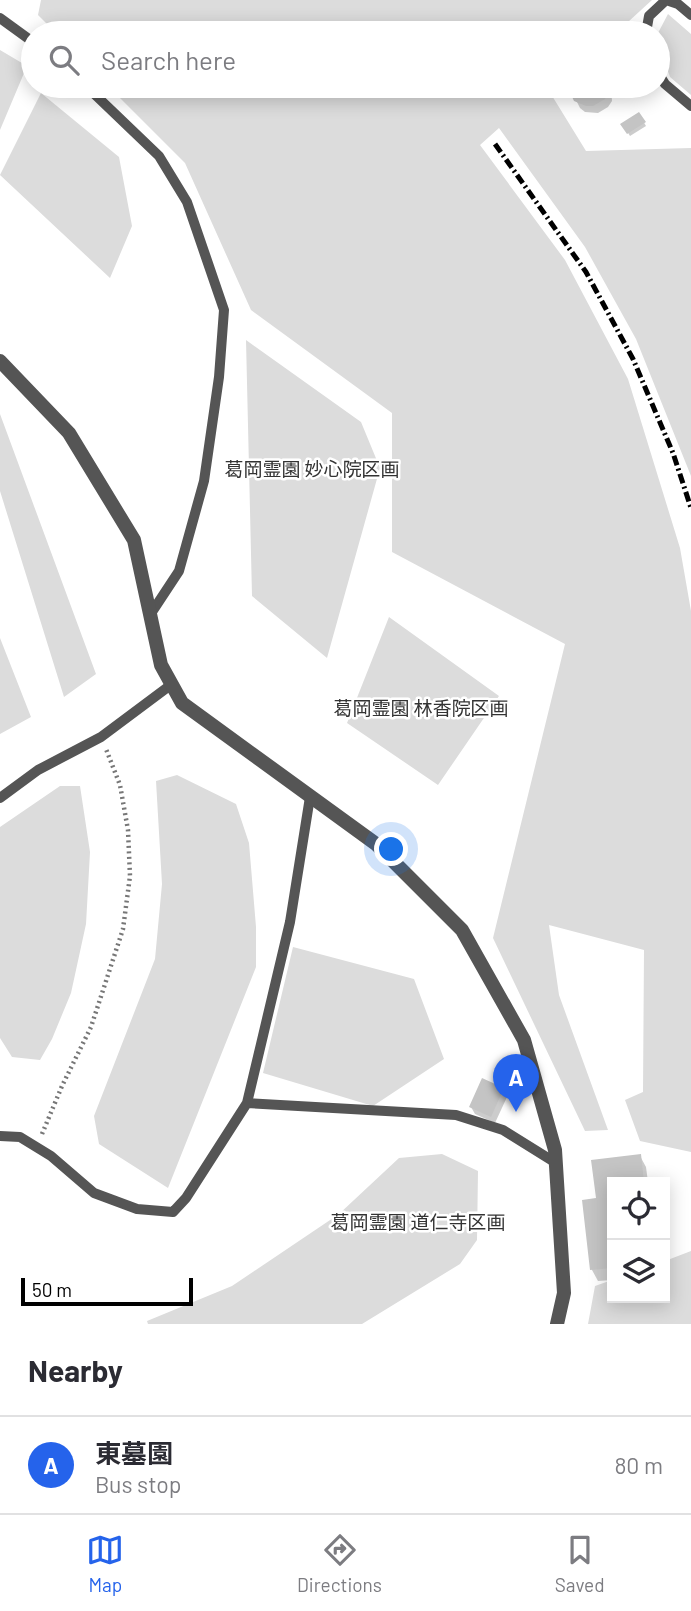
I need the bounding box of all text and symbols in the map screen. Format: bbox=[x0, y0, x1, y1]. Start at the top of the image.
search box bbox=[21, 21, 670, 98]
icon: search bbox=[45, 41, 83, 79]
text: Search here bbox=[101, 44, 236, 75]
park label: 葛岡霊園 妙心院区画 bbox=[225, 457, 399, 480]
park label: 葛岡霊園 林香院区画 bbox=[334, 696, 508, 719]
your location bbox=[374, 832, 408, 866]
pin: A bbox=[493, 1054, 539, 1112]
map controls bbox=[607, 1177, 670, 1303]
button: locate bbox=[607, 1177, 670, 1240]
park label: 葛岡霊園 道仁寺区画 bbox=[331, 1210, 505, 1233]
button: layers bbox=[607, 1240, 670, 1303]
scale bar bbox=[21, 1275, 192, 1307]
text: 50 m bbox=[32, 1278, 72, 1301]
text: Nearby bbox=[28, 1352, 123, 1388]
text: 東墓園 bbox=[95, 1437, 173, 1468]
text: A bbox=[43, 1451, 59, 1479]
text: 80 m bbox=[614, 1451, 663, 1479]
text: Bus stop bbox=[95, 1470, 181, 1498]
tab: Map bbox=[86, 1531, 124, 1596]
tab: Directions bbox=[297, 1531, 382, 1596]
tab: Saved bbox=[555, 1531, 605, 1596]

